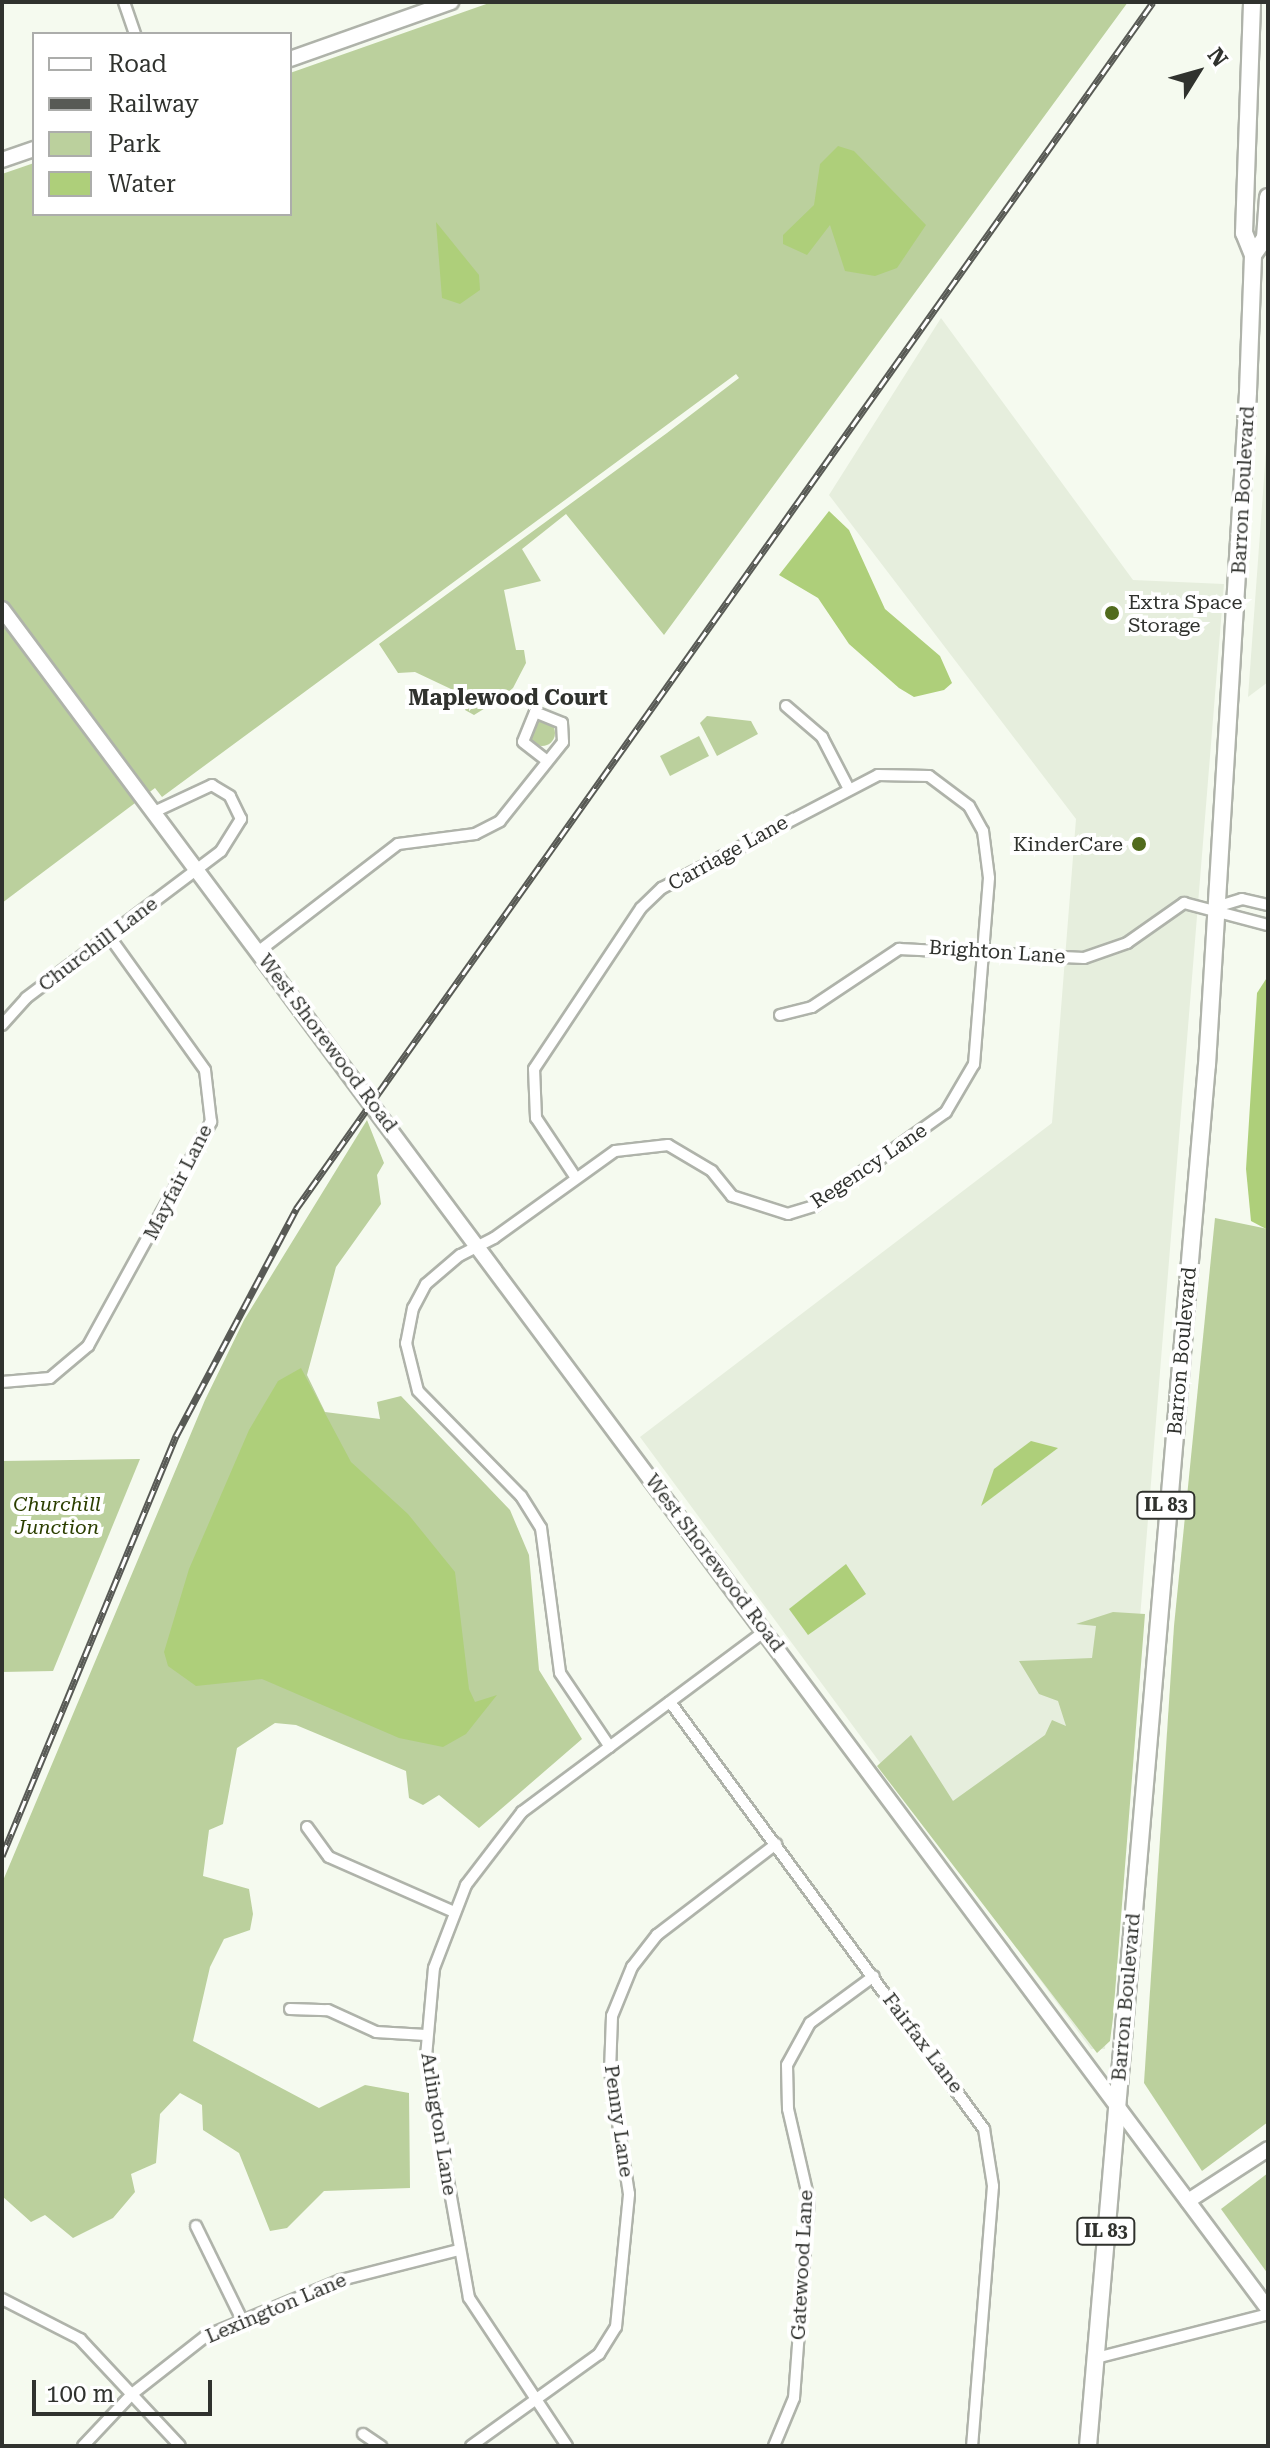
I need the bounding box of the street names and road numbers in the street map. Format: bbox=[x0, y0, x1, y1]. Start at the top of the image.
street label: Barron Boulevard bbox=[1227, 405, 1259, 575]
street label: Carriage Lane bbox=[664, 810, 792, 896]
street label: Churchill Lane bbox=[34, 891, 162, 997]
street label: Brighton Lane bbox=[928, 935, 1066, 969]
street label: West Shorewood Road bbox=[253, 949, 403, 1137]
street label: Regency Lane bbox=[806, 1118, 932, 1214]
street label: Mayfair Lane bbox=[139, 1120, 217, 1244]
street label: Barron Boulevard bbox=[1163, 1266, 1201, 1436]
street label: West Shorewood Road bbox=[640, 1469, 790, 1657]
road number: IL 83 bbox=[1136, 1491, 1196, 1519]
street label: Barron Boulevard bbox=[1107, 1912, 1145, 2082]
street label: Fairfax Lane bbox=[878, 1988, 968, 2098]
street label: Arlington Lane bbox=[416, 2051, 462, 2197]
street label: Penny Lane bbox=[599, 2063, 639, 2179]
street label: Gatewood Lane bbox=[786, 2189, 818, 2341]
road number: IL 83 bbox=[1076, 2217, 1136, 2245]
street label: Lexington Lane bbox=[202, 2268, 350, 2348]

